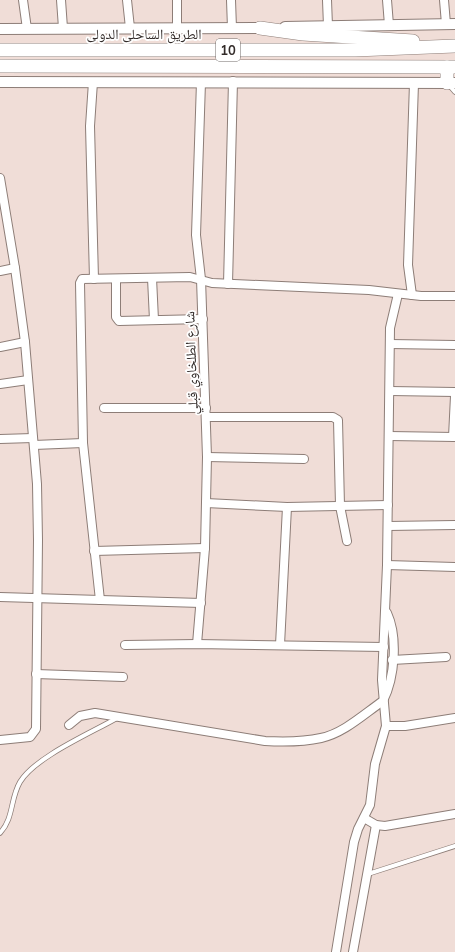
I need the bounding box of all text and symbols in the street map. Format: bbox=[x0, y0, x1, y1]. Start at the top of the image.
street label: الطريق الساحلى الدولى bbox=[86, 25, 202, 44]
road number: 10 bbox=[216, 39, 240, 61]
street label: شارع الطلخاوي قبلي bbox=[180, 311, 204, 415]

